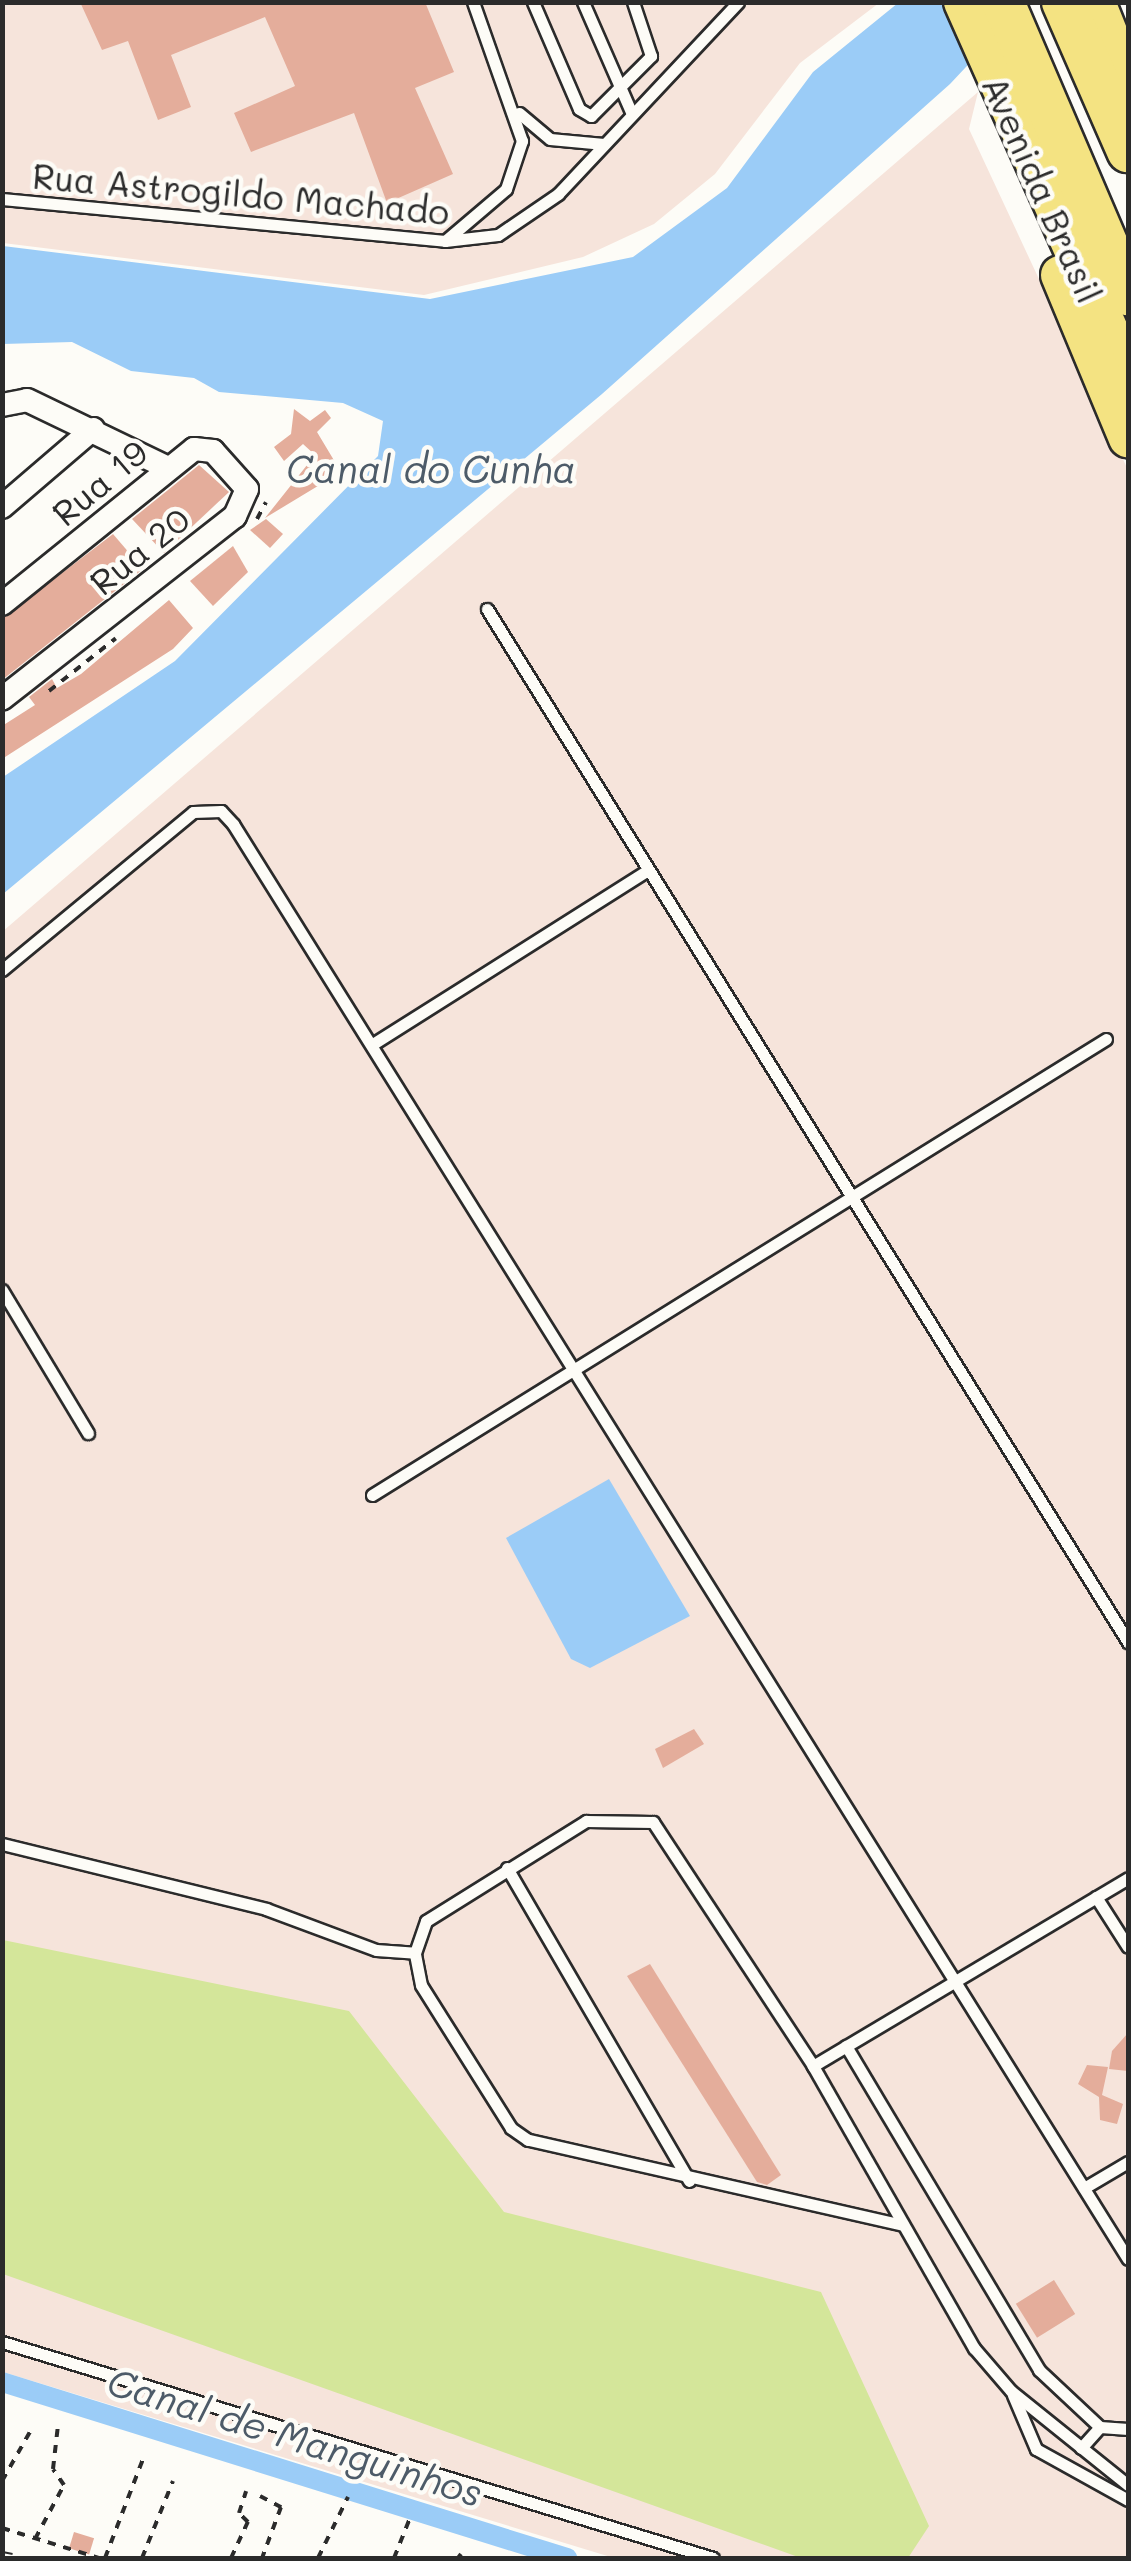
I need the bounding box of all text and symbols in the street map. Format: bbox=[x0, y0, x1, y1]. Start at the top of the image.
street label: Avenida Brasil bbox=[974, 69, 1112, 309]
street label: Rua Astrogildo Machado bbox=[31, 154, 451, 232]
street label: Rua 19 bbox=[43, 430, 155, 534]
water label: Canal do Cunha bbox=[286, 446, 576, 492]
street label: Rua 20 bbox=[81, 497, 197, 603]
water label: Canal de Manguinhos bbox=[102, 2358, 488, 2516]

